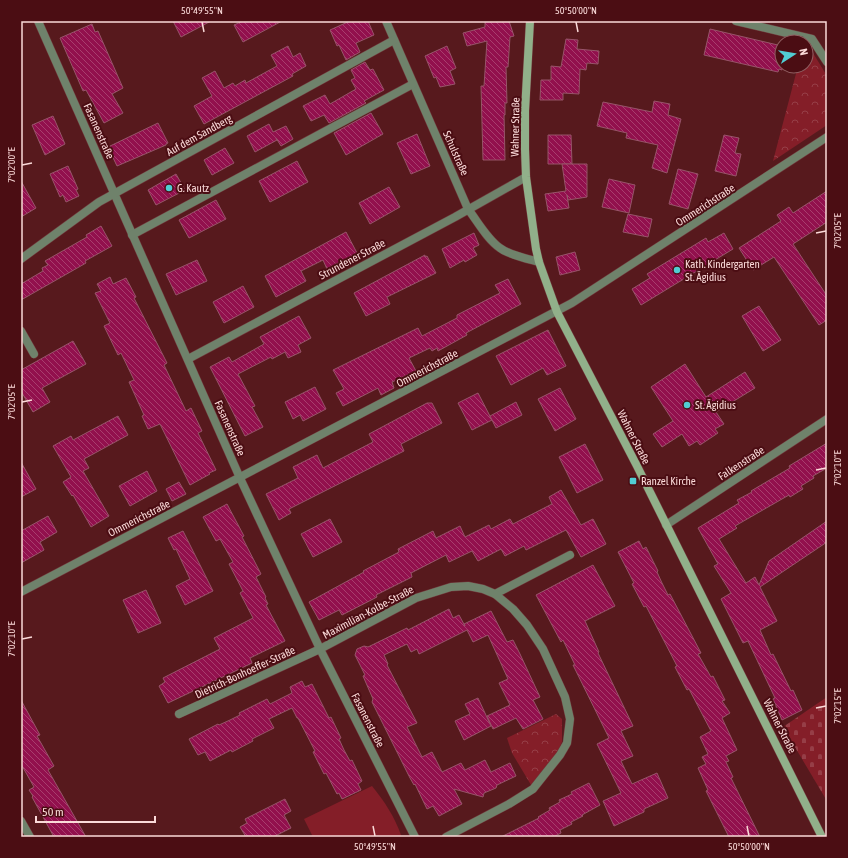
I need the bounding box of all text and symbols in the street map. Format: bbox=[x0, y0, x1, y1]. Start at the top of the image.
text: 50°49'55"N bbox=[181, 5, 223, 16]
text: 50°50'00"N bbox=[555, 5, 597, 16]
north arrow bbox=[774, 34, 814, 74]
text: N bbox=[797, 47, 810, 56]
street label: Wahner Straße bbox=[508, 97, 522, 157]
street label: Fasanenstraße bbox=[81, 101, 117, 161]
street label: Auf dem Sandberg bbox=[164, 112, 234, 158]
street label: Schulstraße bbox=[441, 129, 471, 177]
text: 7°02'00"E bbox=[6, 147, 17, 183]
place label: G. Kautz bbox=[177, 182, 209, 194]
street label: Ommerichstraße bbox=[673, 182, 737, 228]
marker: G. Kautz bbox=[164, 183, 174, 193]
text: 7°02'05"E bbox=[832, 213, 843, 249]
street label: Strundener Straße bbox=[317, 237, 387, 281]
place label: Kath. Kindergarten St. Ägidius bbox=[685, 258, 760, 283]
marker: Kath. Kindergarten St. Ägidius bbox=[672, 265, 682, 275]
street label: Ommerichstraße bbox=[394, 347, 460, 389]
text: 7°02'05"E bbox=[6, 384, 17, 420]
street label: Fasanenstraße bbox=[212, 398, 248, 458]
place label: St. Ägidius bbox=[695, 399, 736, 411]
marker: St. Ägidius bbox=[682, 400, 692, 410]
street label: Wahner Straße bbox=[615, 408, 653, 466]
street label: Falkenstraße bbox=[716, 444, 766, 482]
text: 7°02'10"E bbox=[832, 450, 843, 486]
place label: Ranzel Kirche bbox=[641, 475, 696, 487]
marker: Ranzel Kirche bbox=[628, 476, 638, 486]
street label: Ommerichstraße bbox=[106, 497, 172, 539]
street label: Maximilian-Kolbe-Straße bbox=[321, 583, 415, 641]
text: 7°02'10"E bbox=[6, 621, 17, 657]
street label: Dietrich-Bonhoeffer-Straße bbox=[193, 644, 297, 700]
text: 7°02'15"E bbox=[832, 688, 843, 724]
street label: Fasanenstraße bbox=[349, 691, 387, 749]
street label: Wahner Straße bbox=[761, 697, 799, 755]
scale bar bbox=[36, 798, 155, 824]
text: 50 m bbox=[42, 805, 64, 819]
text: 50°49'55"N bbox=[354, 841, 396, 852]
text: 50°50'00"N bbox=[728, 841, 770, 852]

